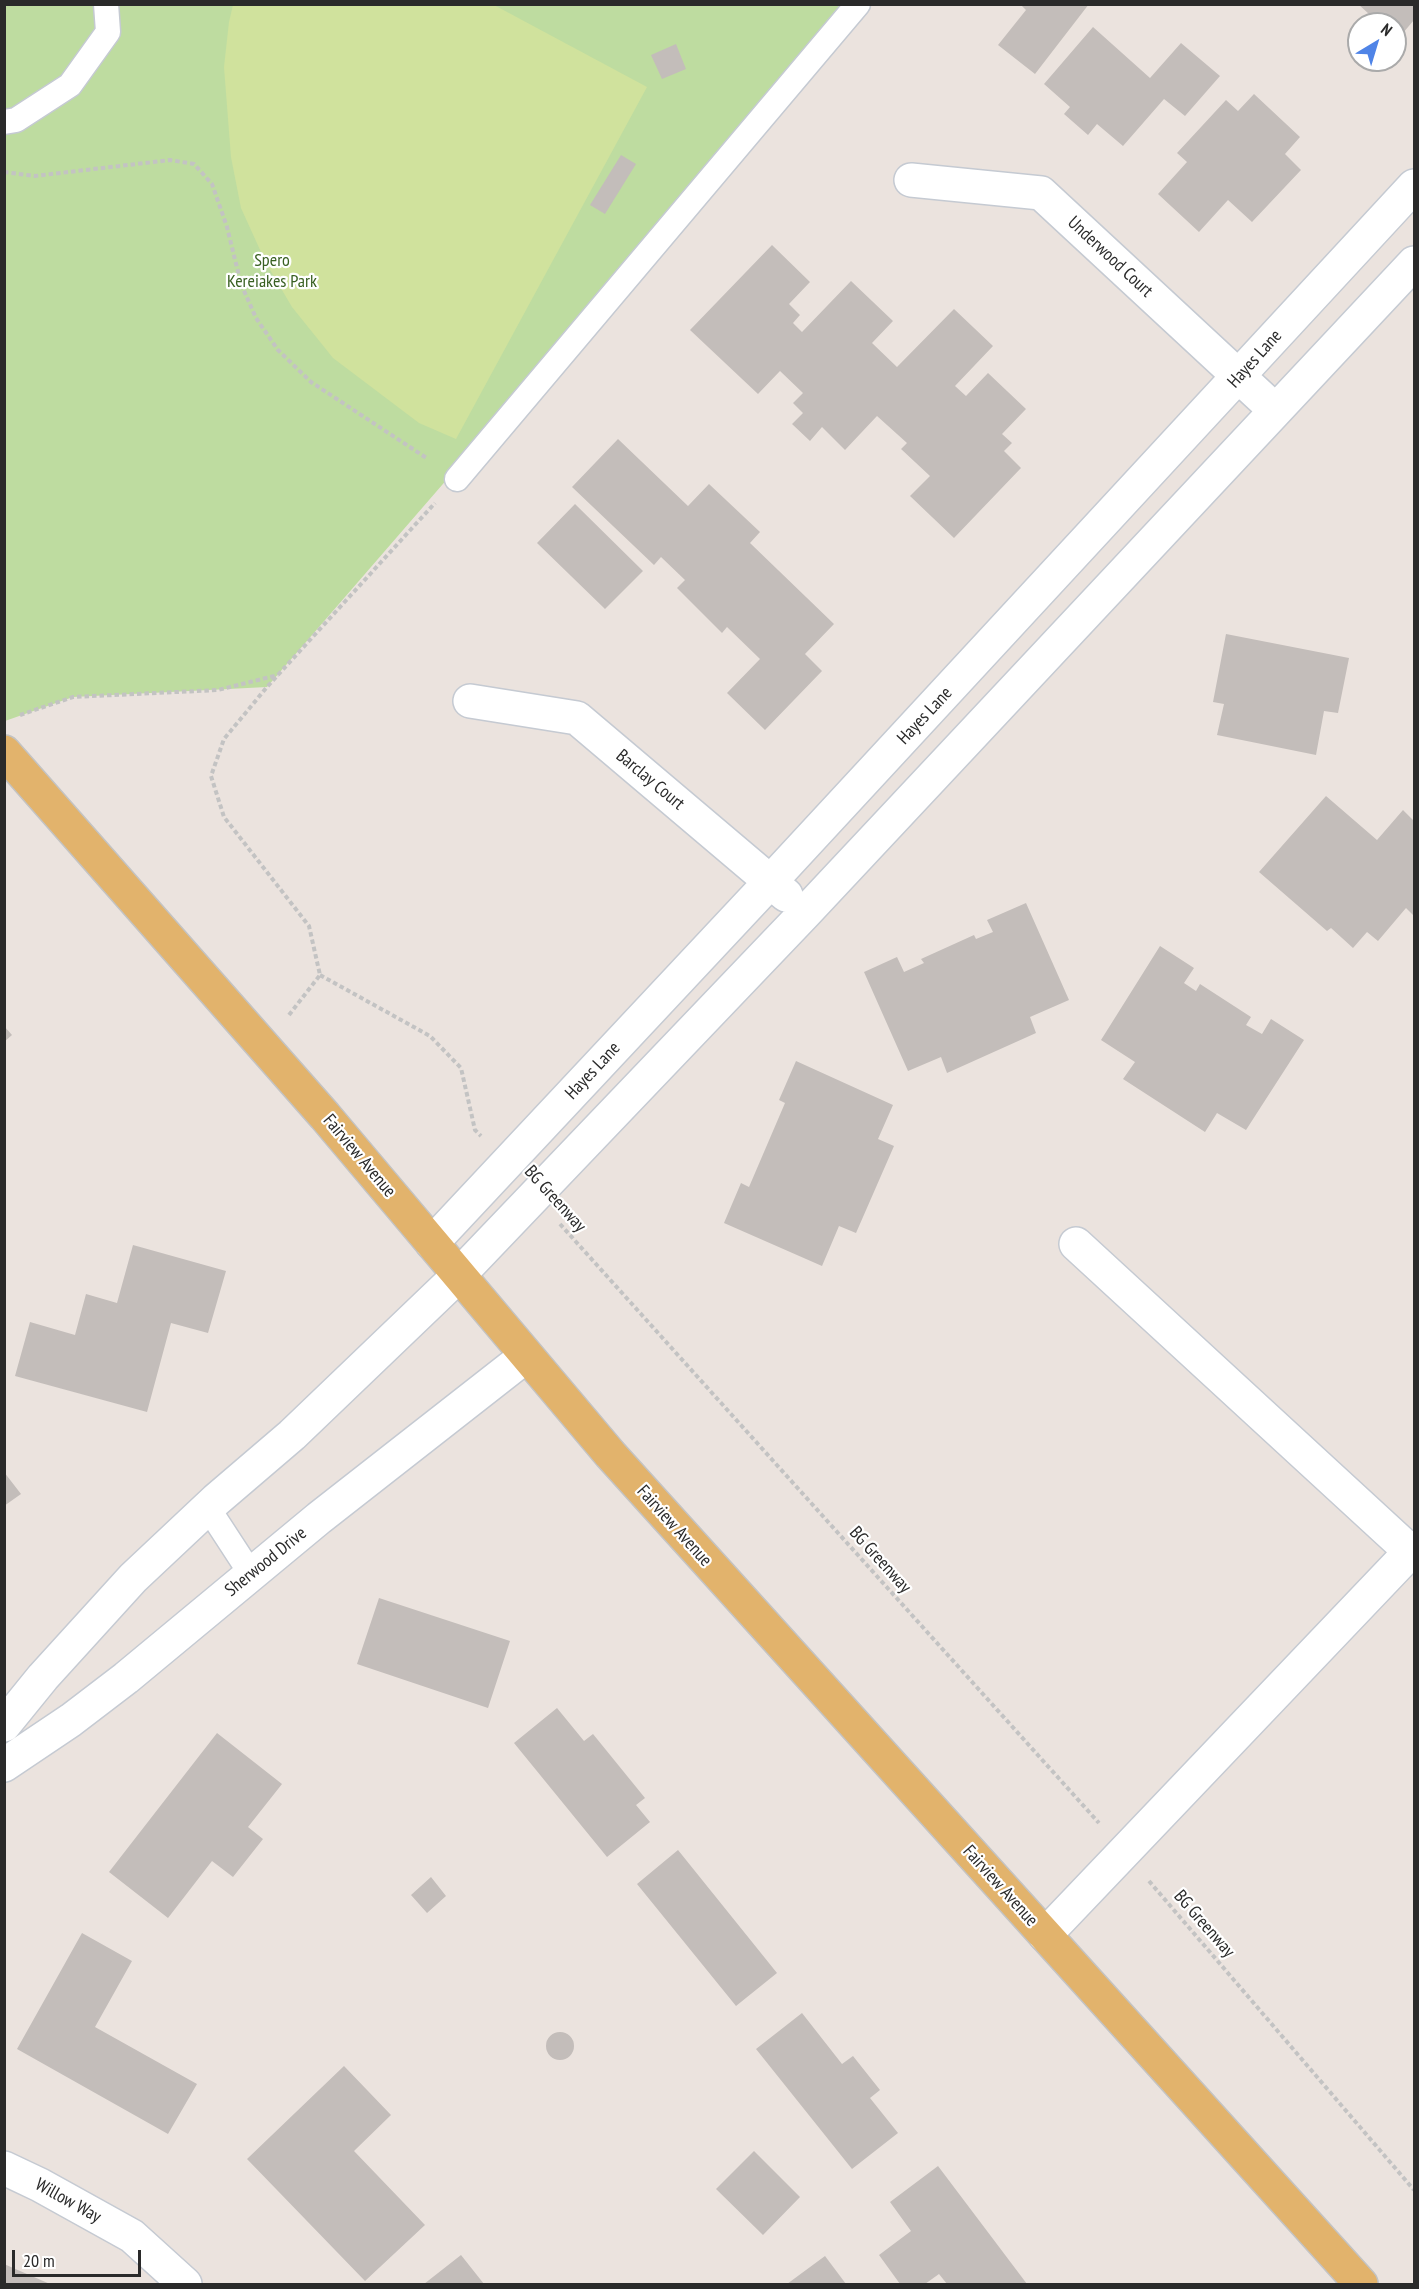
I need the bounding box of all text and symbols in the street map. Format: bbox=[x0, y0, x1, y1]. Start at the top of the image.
north arrow bbox=[1347, 12, 1407, 72]
text: N bbox=[1377, 19, 1396, 40]
street label: Underwood Court bbox=[1063, 212, 1157, 302]
park label: Spero Kereiakes Park bbox=[227, 250, 317, 292]
street label: Hayes Lane bbox=[1223, 326, 1287, 392]
street label: Hayes Lane bbox=[893, 683, 957, 749]
street label: Barclay Court bbox=[611, 745, 689, 815]
street label: Hayes Lane bbox=[561, 1038, 625, 1104]
street label: Fairview Avenue bbox=[318, 1110, 400, 1202]
street label: BG Greenway bbox=[519, 1161, 591, 1237]
street label: Fairview Avenue bbox=[632, 1481, 716, 1571]
street label: BG Greenway bbox=[844, 1522, 916, 1598]
street label: Sherwood Drive bbox=[221, 1523, 311, 1601]
street label: Fairview Avenue bbox=[958, 1841, 1042, 1931]
street label: BG Greenway bbox=[1169, 1886, 1239, 1962]
street label: Willow Way bbox=[31, 2174, 105, 2228]
scale bar bbox=[15, 2238, 144, 2276]
text: 20 m bbox=[23, 2249, 55, 2272]

